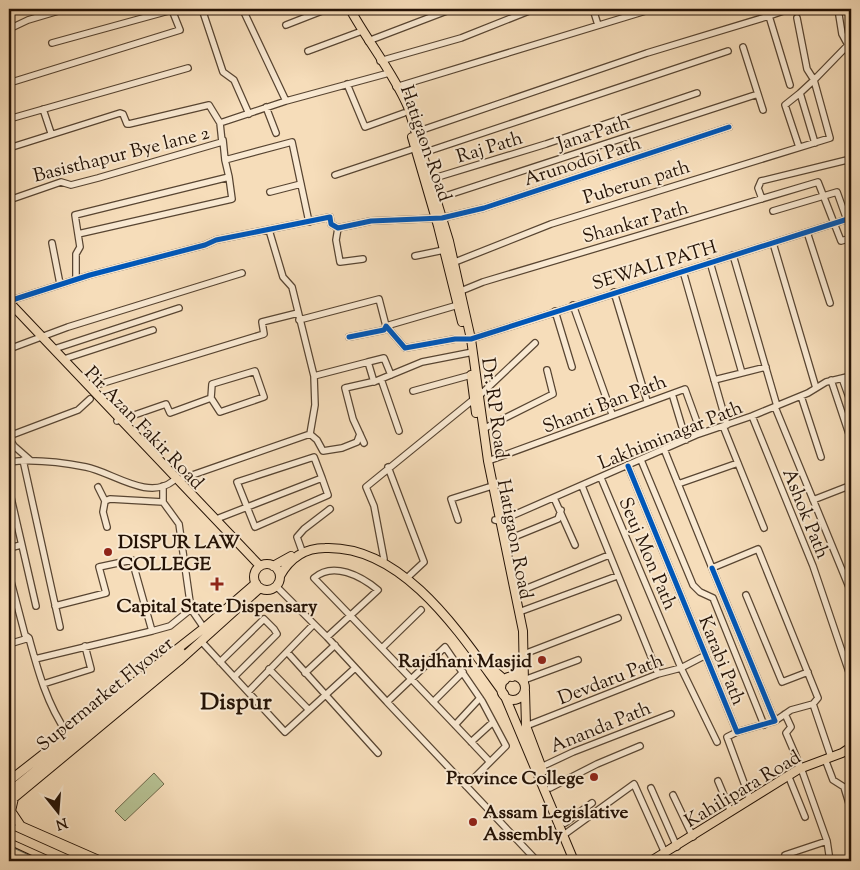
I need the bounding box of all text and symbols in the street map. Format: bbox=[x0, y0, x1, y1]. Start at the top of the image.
street label: Hatigaon Road bbox=[392, 82, 457, 206]
street label: Jana Path bbox=[553, 110, 634, 159]
street label: Basisthapur Bye lane 2 bbox=[31, 120, 213, 190]
street label: Raj Path bbox=[453, 126, 526, 171]
street label: Arunodoi Path bbox=[521, 131, 645, 194]
street label: Puberun path bbox=[580, 154, 694, 212]
street label: Shankar Path bbox=[580, 195, 692, 251]
street label: SEWALI PATH bbox=[589, 235, 721, 298]
street label: Dr. RP Road bbox=[473, 356, 514, 461]
street label: Pir Azan Fakir Road bbox=[77, 361, 209, 497]
street label: Shanti Ban Path bbox=[539, 369, 671, 441]
street label: Lakhiminagar Path bbox=[595, 395, 747, 478]
street label: Ashok Path bbox=[774, 465, 835, 563]
street label: Hatigaon Road bbox=[489, 477, 538, 602]
street label: Seuj Mon Path bbox=[611, 493, 683, 614]
place label: DISPUR LAW COLLEGE bbox=[118, 530, 241, 579]
marker: DISPUR LAW COLLEGE bbox=[102, 546, 114, 558]
marker: Capital State Dispensary bbox=[210, 577, 224, 591]
place label: Capital State Dispensary bbox=[117, 594, 318, 621]
street label: Karabi Path bbox=[690, 612, 751, 710]
street label: Supermarket Flyover bbox=[31, 631, 180, 759]
street label: Devdaru Path bbox=[554, 648, 668, 713]
place label: Rajdhani Masjid bbox=[398, 649, 532, 676]
marker: Rajdhani Masjid bbox=[536, 654, 548, 666]
district label: Dispur bbox=[200, 686, 273, 720]
street label: Ananda Path bbox=[546, 696, 655, 761]
street label: Kahilipara Road bbox=[680, 745, 807, 836]
place label: Province College bbox=[446, 766, 584, 793]
marker: Province College bbox=[588, 771, 600, 783]
north arrow bbox=[32, 788, 82, 838]
place label: Assam Legislative Assembly bbox=[483, 800, 628, 849]
text: N bbox=[53, 811, 69, 834]
marker: Assam Legislative Assembly bbox=[467, 816, 479, 828]

